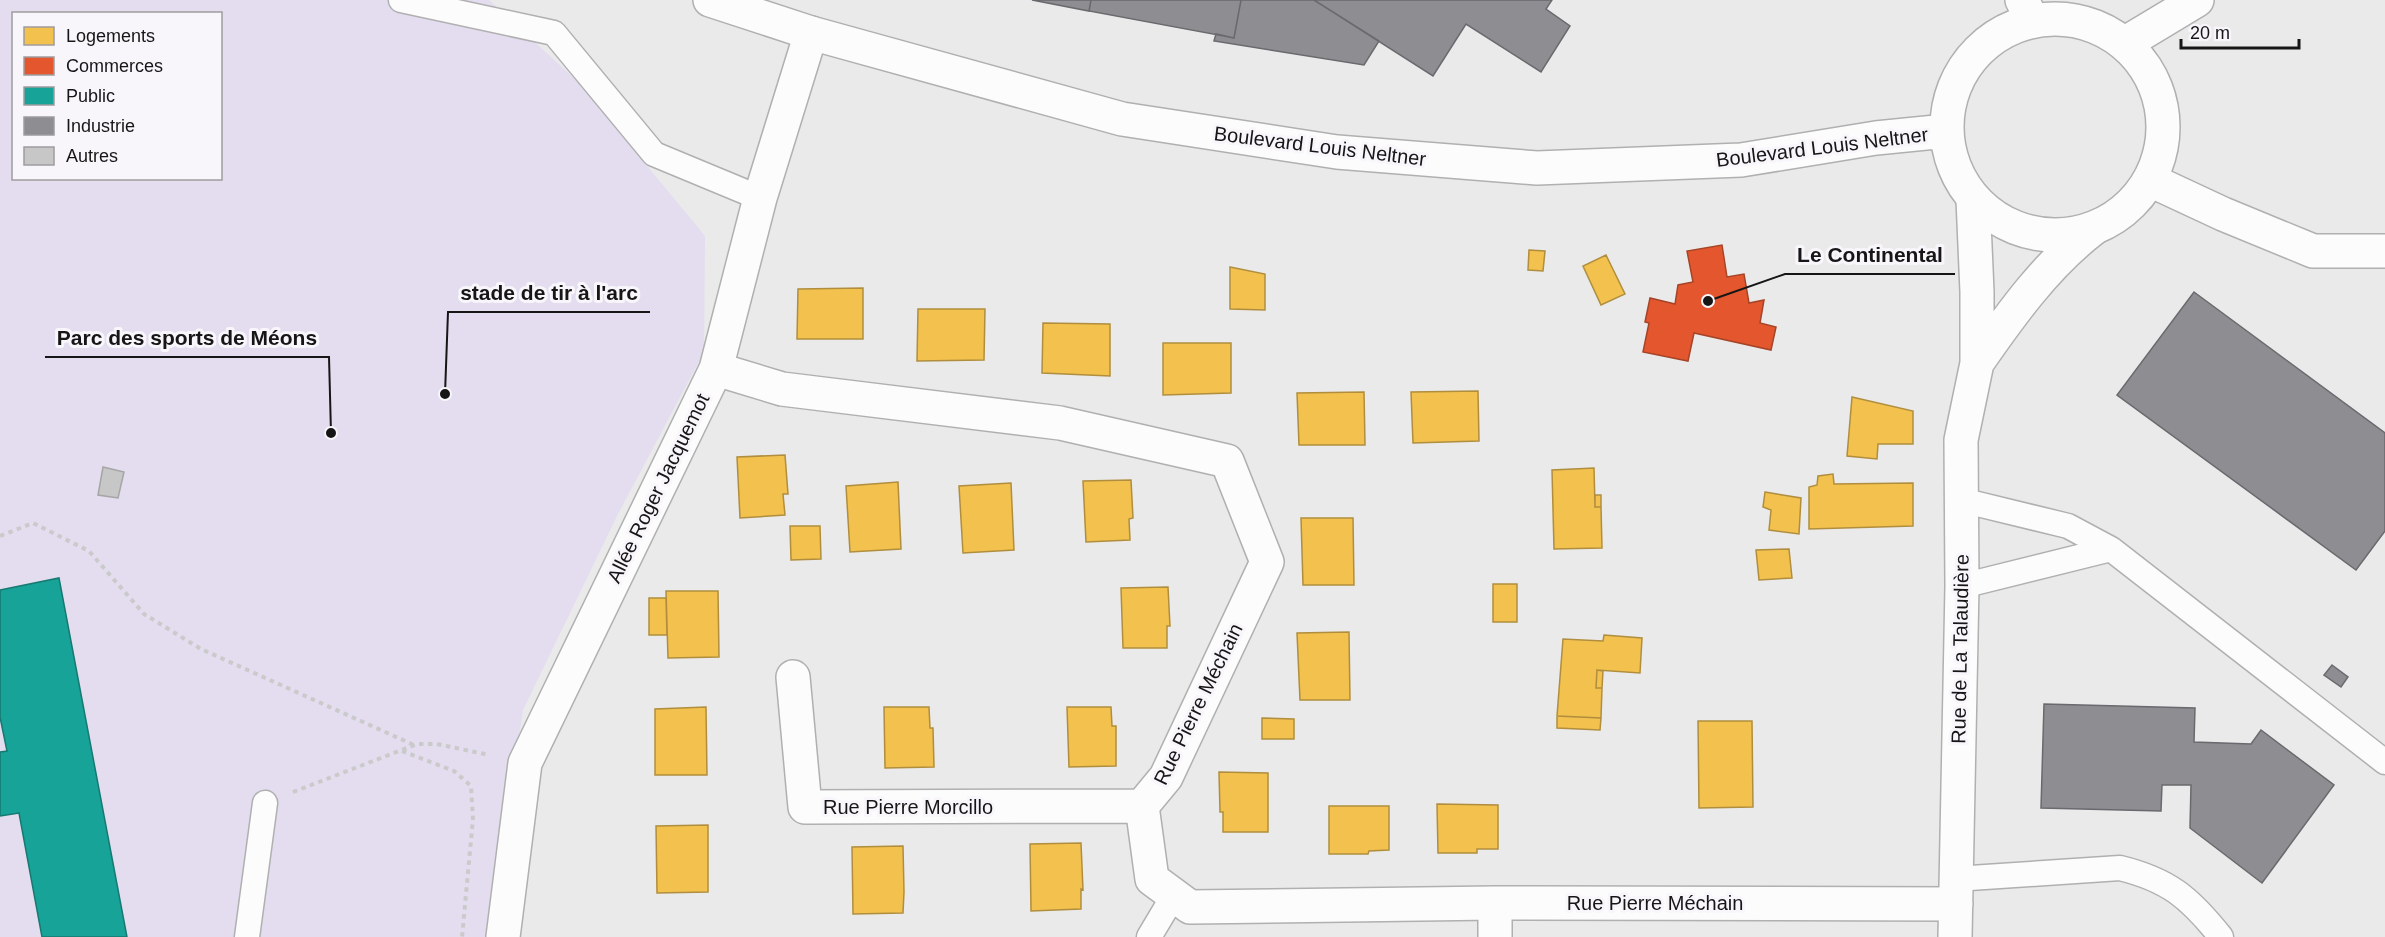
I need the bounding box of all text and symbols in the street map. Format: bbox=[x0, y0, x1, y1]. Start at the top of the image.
legend bbox=[12, 12, 222, 180]
scale bar bbox=[2181, 12, 2300, 50]
text: 20 m bbox=[2190, 23, 2230, 43]
text: Logements bbox=[66, 26, 155, 46]
text: Commerces bbox=[66, 56, 163, 76]
text: Public bbox=[66, 86, 115, 106]
text: Industrie bbox=[66, 116, 135, 136]
street label: Boulevard Louis Neltner bbox=[1213, 122, 1428, 170]
street label: Boulevard Louis Neltner bbox=[1715, 123, 1930, 171]
text: Autres bbox=[66, 146, 118, 166]
callout: Le Continental bbox=[1785, 235, 1955, 274]
text: Le Continental bbox=[1797, 243, 1943, 266]
callout: stade de tir à l'arc bbox=[448, 273, 650, 312]
text: stade de tir à l'arc bbox=[460, 281, 638, 304]
callout: Parc des sports de Méons bbox=[45, 318, 329, 357]
text: Parc des sports de Méons bbox=[57, 326, 317, 349]
street label: Allée Roger Jacquemot bbox=[603, 389, 714, 586]
street label: Rue de La Talaudière bbox=[1947, 554, 1973, 744]
street label: Rue Pierre Méchain bbox=[1149, 620, 1247, 788]
street label: Rue Pierre Morcillo bbox=[823, 796, 993, 818]
street label: Rue Pierre Méchain bbox=[1567, 892, 1743, 914]

